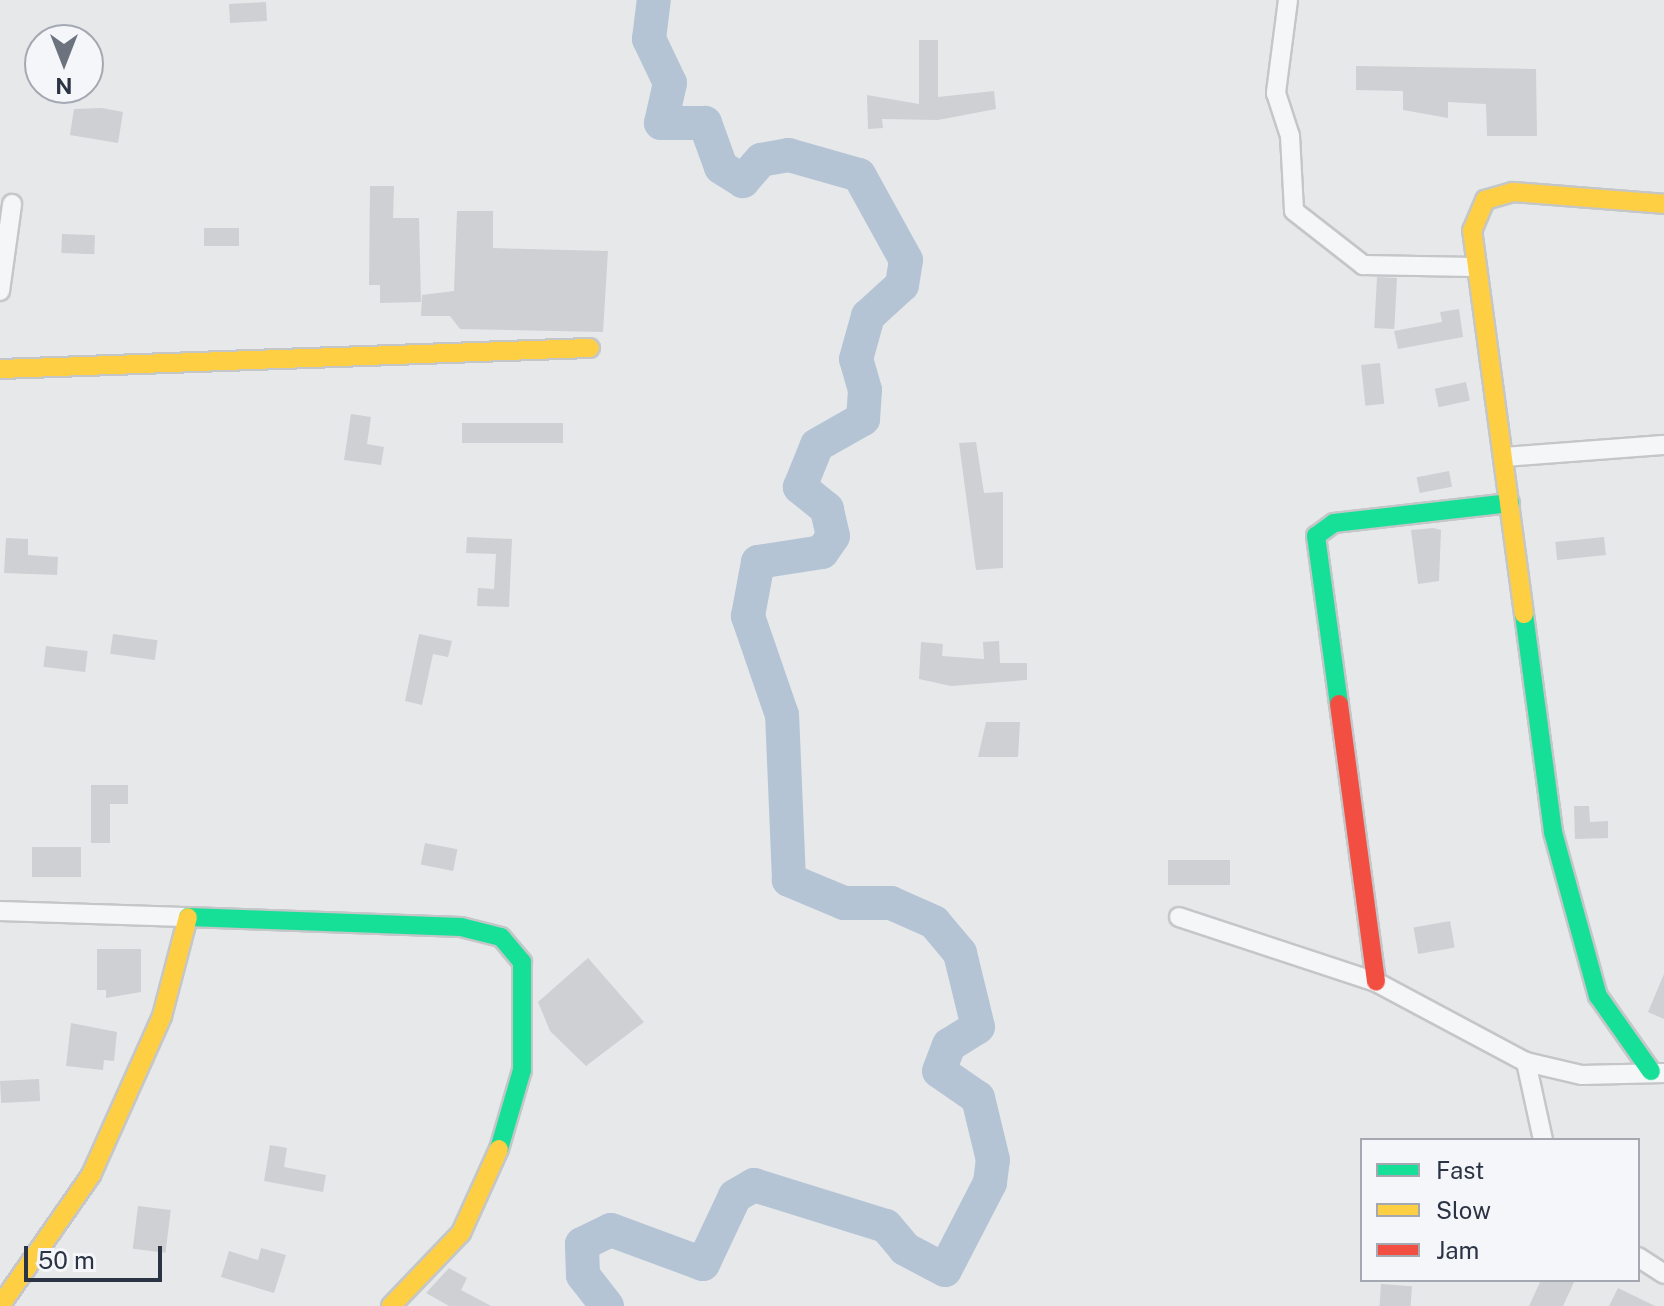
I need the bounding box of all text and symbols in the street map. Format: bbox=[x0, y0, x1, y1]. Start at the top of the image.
north arrow bbox=[24, 24, 104, 104]
text: N bbox=[55, 73, 73, 99]
legend bbox=[1360, 1138, 1640, 1282]
text: Fast bbox=[1436, 1156, 1484, 1184]
text: Slow bbox=[1436, 1196, 1491, 1224]
scale bar bbox=[28, 1230, 166, 1280]
text: Jam bbox=[1436, 1236, 1479, 1264]
text: 50 m bbox=[38, 1246, 95, 1274]

